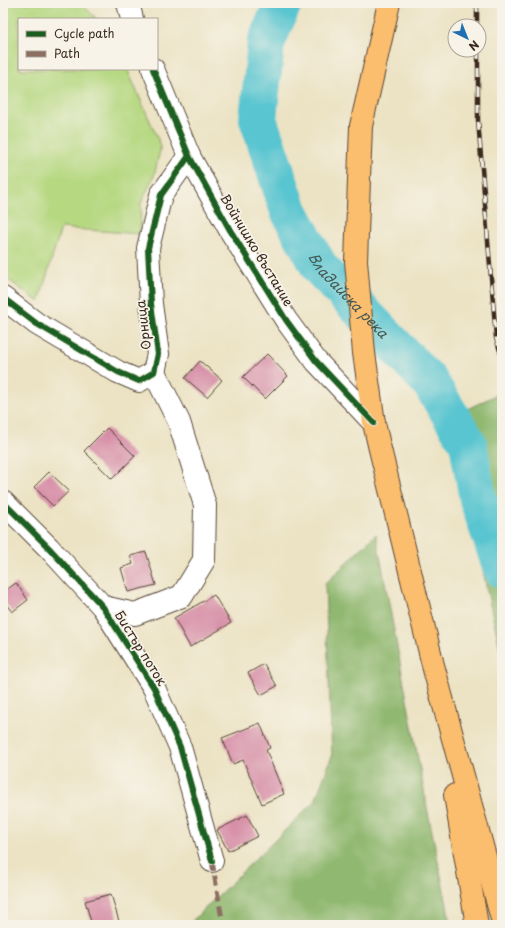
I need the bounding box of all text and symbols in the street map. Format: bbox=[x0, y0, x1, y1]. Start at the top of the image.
legend bbox=[18, 18, 158, 70]
north arrow bbox=[447, 18, 487, 58]
text: Cycle path bbox=[54, 24, 115, 42]
text: N bbox=[465, 36, 483, 55]
text: Path bbox=[54, 44, 80, 62]
street label: Войнишко въстание bbox=[216, 190, 299, 310]
water label: Владайска река bbox=[304, 249, 394, 344]
street label: Орница bbox=[130, 298, 155, 351]
street label: Бистър поток bbox=[111, 607, 172, 689]

